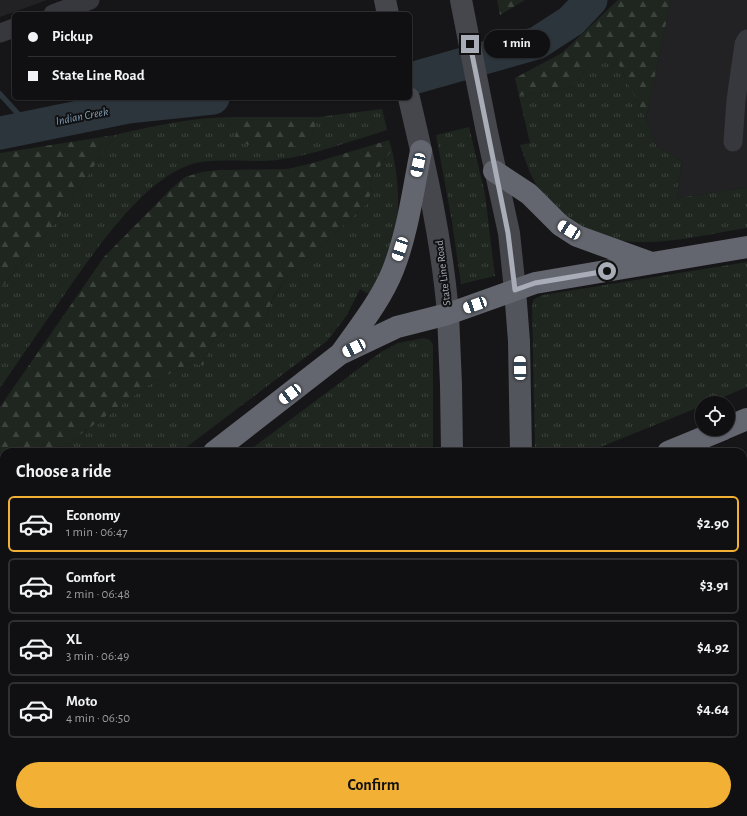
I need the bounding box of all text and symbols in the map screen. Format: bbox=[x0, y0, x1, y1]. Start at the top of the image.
text: Pickup bbox=[52, 29, 93, 44]
callout: 1 min bbox=[484, 30, 550, 58]
route end bbox=[461, 35, 479, 53]
text: 1 min bbox=[503, 37, 531, 50]
text: State Line Road bbox=[52, 68, 145, 83]
water label: Indian Creek bbox=[55, 105, 110, 127]
car bbox=[410, 152, 426, 178]
car bbox=[556, 219, 582, 241]
car bbox=[391, 236, 409, 262]
street label: State Line Road bbox=[434, 239, 452, 306]
route start bbox=[598, 262, 616, 280]
car bbox=[462, 295, 488, 315]
car bbox=[341, 337, 367, 359]
car bbox=[514, 356, 526, 380]
car bbox=[277, 382, 303, 406]
map controls bbox=[695, 396, 735, 436]
button: locate bbox=[695, 396, 735, 436]
text: Choose a ride bbox=[16, 463, 111, 481]
icon: car bbox=[18, 506, 54, 542]
text: Economy bbox=[66, 508, 120, 523]
text: $2.90 bbox=[697, 516, 729, 531]
text: 1 min · 06:47 bbox=[66, 526, 128, 539]
icon: car bbox=[18, 568, 54, 604]
text: Comfort bbox=[66, 570, 115, 585]
text: $3.91 bbox=[700, 578, 729, 593]
text: 2 min · 06:48 bbox=[66, 588, 130, 601]
icon: car bbox=[18, 630, 54, 666]
text: XL bbox=[66, 632, 82, 647]
text: $4.92 bbox=[697, 640, 729, 655]
text: 3 min · 06:49 bbox=[66, 650, 129, 663]
icon: car bbox=[18, 692, 54, 728]
text: Moto bbox=[66, 694, 98, 709]
text: $4.64 bbox=[696, 702, 729, 717]
text: 4 min · 06:50 bbox=[66, 712, 130, 725]
button: Confirm bbox=[16, 762, 731, 808]

